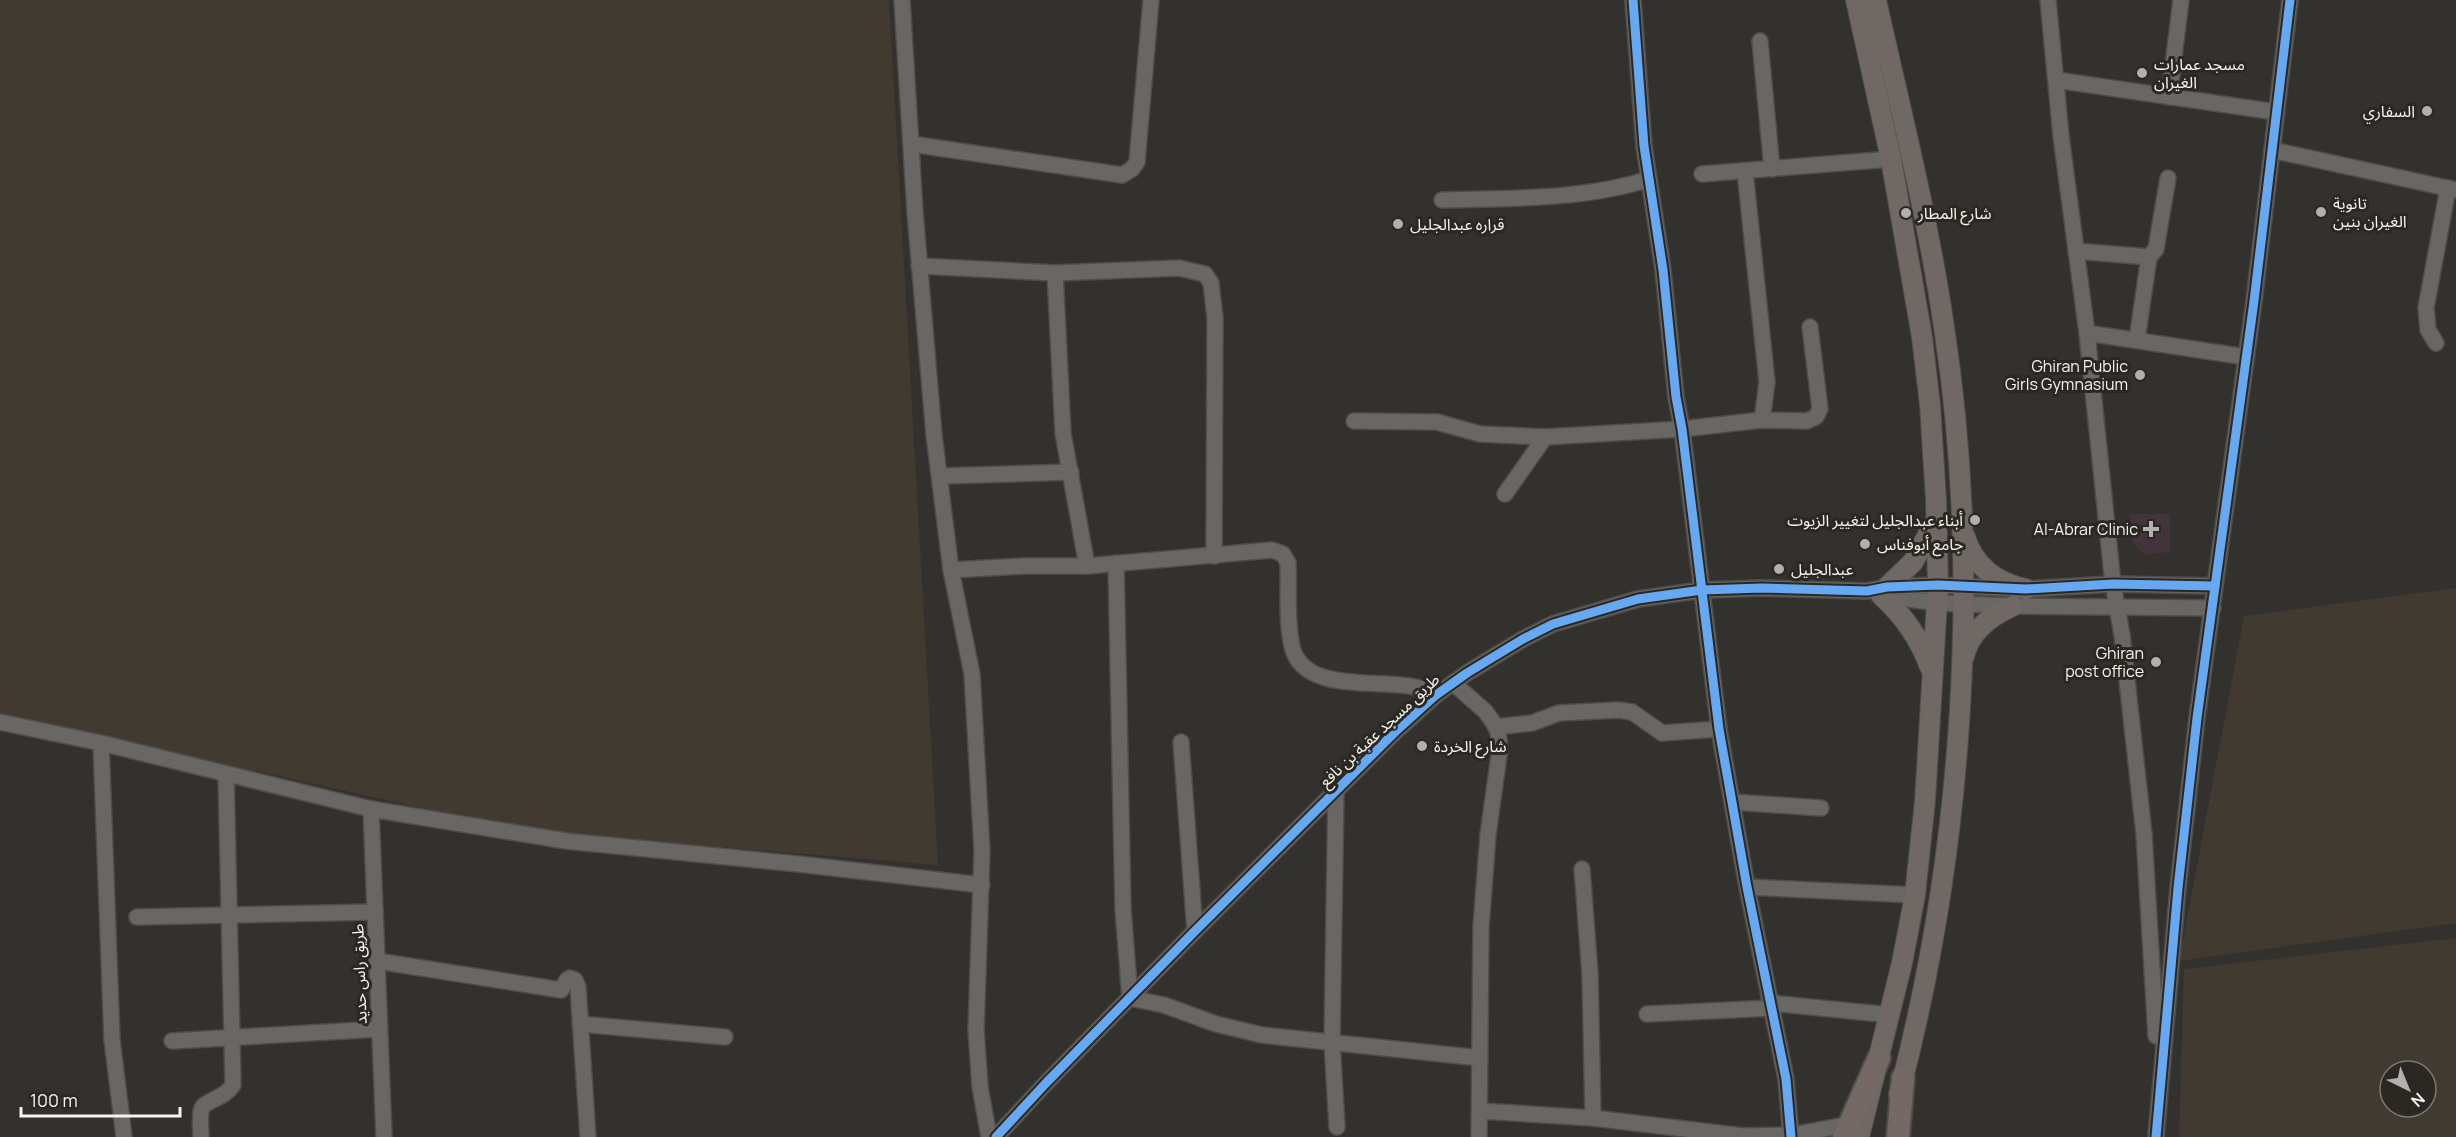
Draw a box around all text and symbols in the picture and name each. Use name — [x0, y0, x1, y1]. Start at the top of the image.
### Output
place label: مسجد عمارات الغيران — [2154, 53, 2245, 93]
marker: مسجد عمارات الغيران — [2135, 66, 2149, 80]
place label: السفاري — [2363, 100, 2415, 124]
marker: السفاري — [2420, 104, 2434, 118]
place label: تانوية الغيران بنين — [2333, 192, 2407, 232]
place label: شارع المطار — [1917, 202, 1992, 226]
marker: تانوية الغيران بنين — [2314, 205, 2328, 219]
marker: شارع المطار — [1899, 206, 1913, 220]
place label: قراره عبدالجليل — [1410, 213, 1504, 235]
marker: قراره عبدالجليل — [1391, 217, 1405, 231]
place label: Ghiran Public Girls Gymnasium — [2005, 355, 2128, 395]
marker: Ghiran Public Girls Gymnasium — [2133, 368, 2147, 382]
place label: أبناء عبدالجليل لتغيير الزيوت — [1787, 509, 1963, 531]
marker: أبناء عبدالجليل لتغيير الزيوت — [1968, 513, 1982, 527]
place label: Al-Abrar Clinic — [2034, 518, 2138, 540]
marker: Al-Abrar Clinic — [2142, 520, 2160, 538]
place label: جامع أبوفناس — [1877, 533, 1963, 557]
marker: جامع أبوفناس — [1858, 537, 1872, 551]
place label: عبدالجليل — [1791, 558, 1854, 580]
marker: عبدالجليل — [1772, 562, 1786, 576]
place label: Ghiran post office — [2065, 642, 2144, 682]
marker: Ghiran post office — [2149, 655, 2163, 669]
street label: طريق مسجد عقبة بن نافع — [1314, 668, 1446, 793]
place label: شارع الخردة — [1434, 735, 1507, 759]
marker: شارع الخردة — [1415, 739, 1429, 753]
street label: طريق راس حديد — [346, 923, 372, 1025]
north arrow — [2378, 1059, 2438, 1119]
scale bar — [21, 1080, 180, 1118]
text: 100 m — [30, 1088, 78, 1112]
text: N — [2407, 1088, 2430, 1112]

